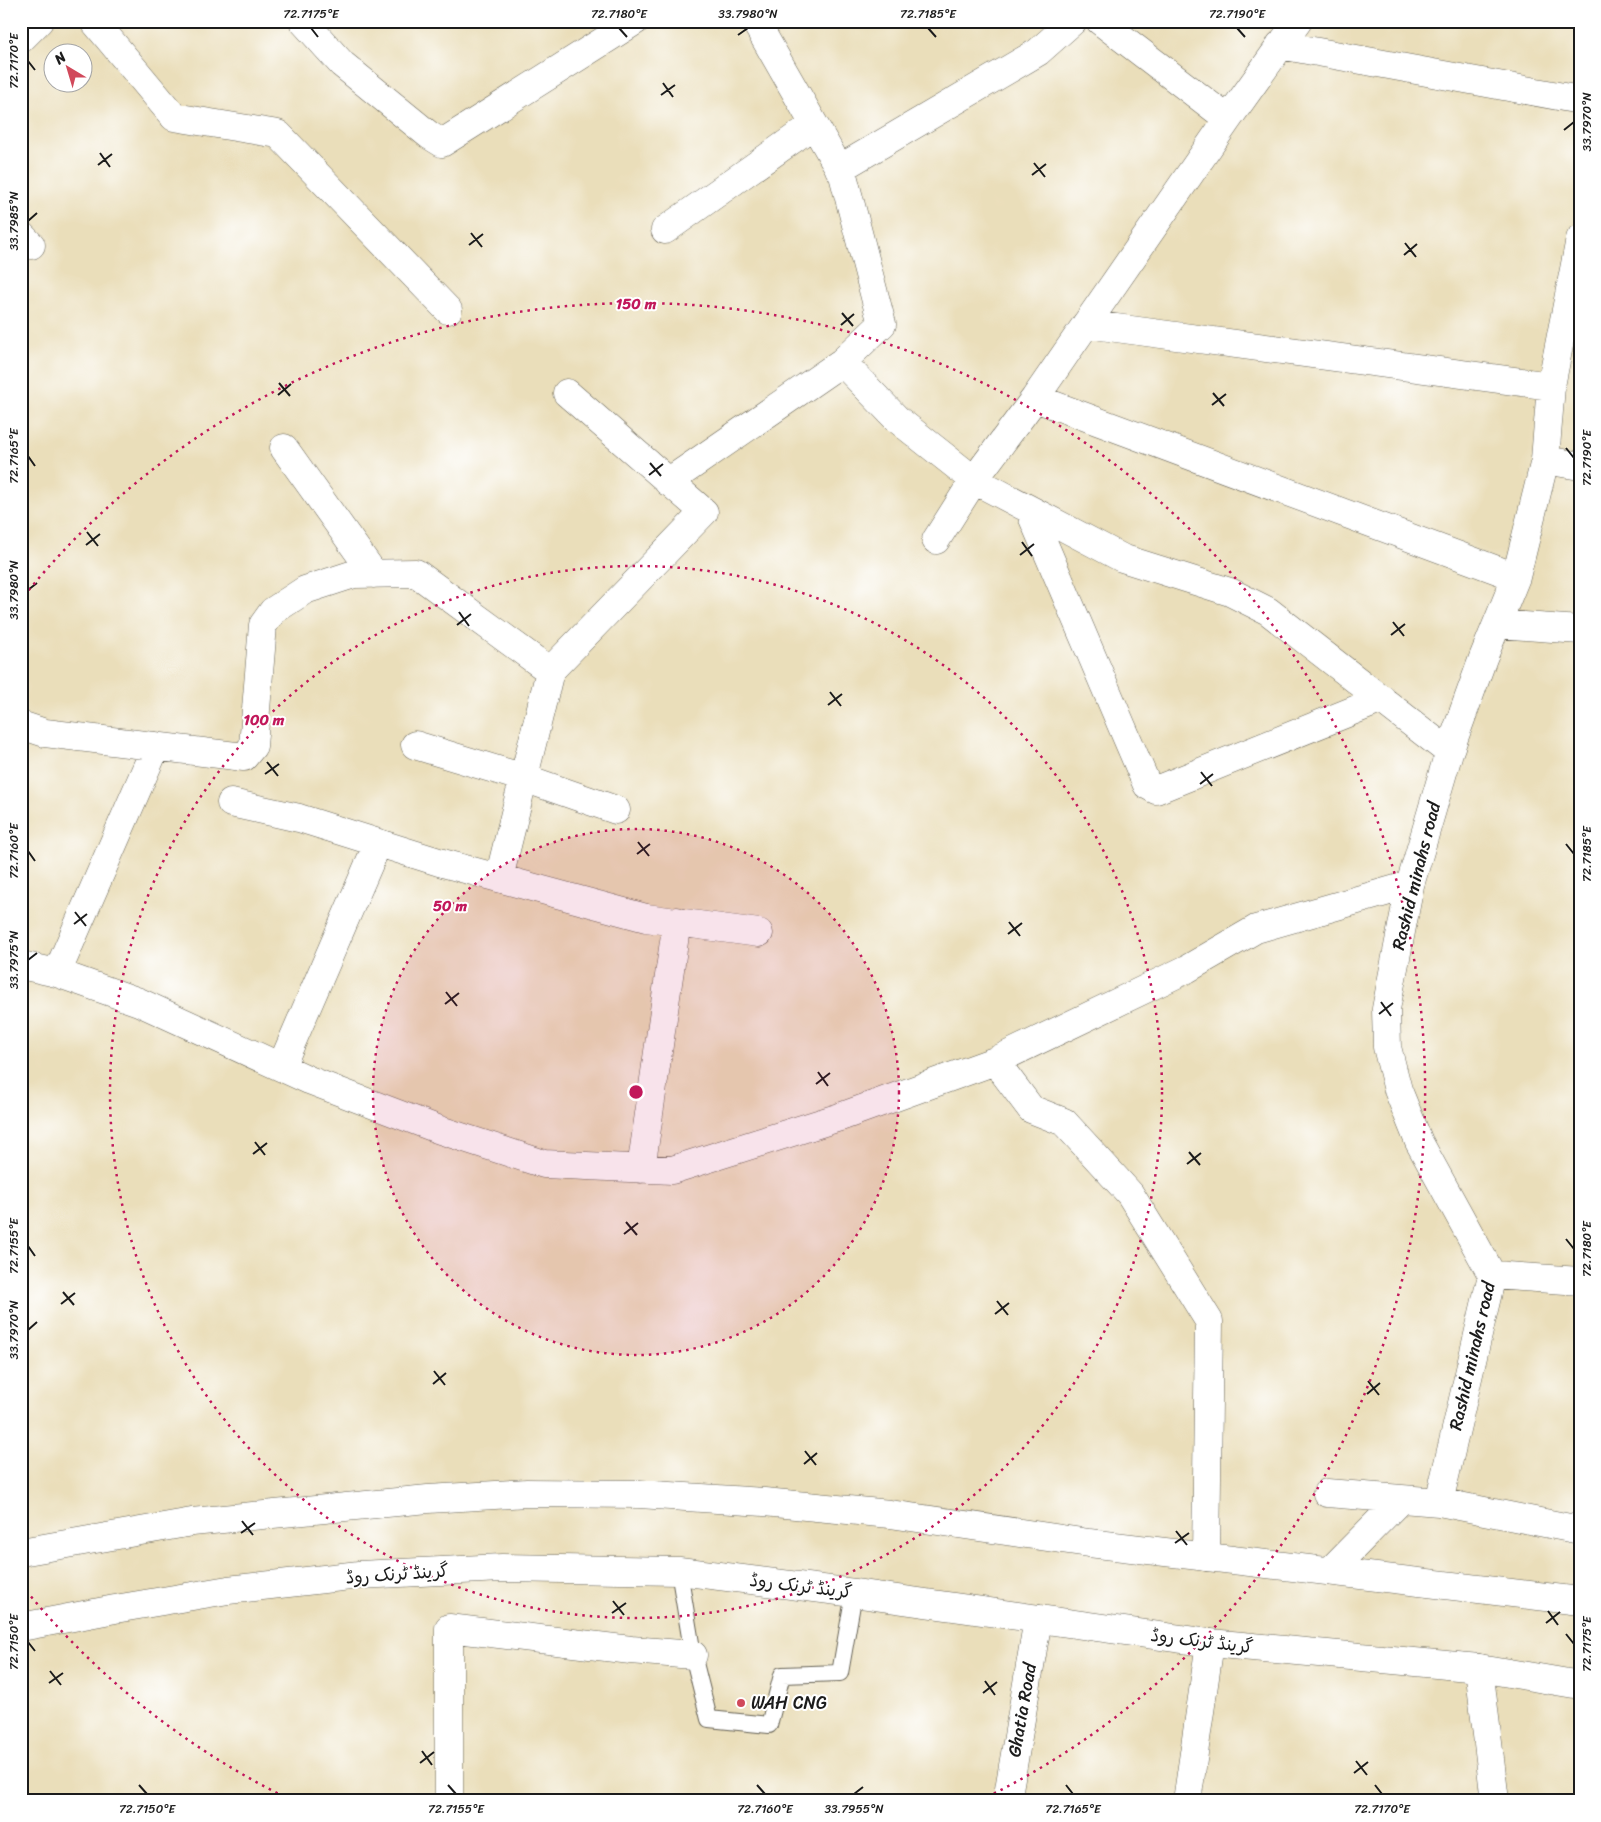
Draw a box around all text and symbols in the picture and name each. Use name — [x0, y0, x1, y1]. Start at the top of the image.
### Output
text: 72.7175°E — [283, 3, 340, 25]
text: 72.7180°E — [591, 3, 648, 25]
text: 33.7980°N — [718, 3, 778, 25]
text: 72.7185°E — [900, 3, 957, 25]
text: 72.7190°E — [1209, 3, 1266, 25]
text: 72.7170°E — [3, 32, 25, 89]
north arrow — [42, 42, 92, 92]
text: N — [48, 45, 72, 72]
text: 33.7970°N — [1576, 92, 1598, 151]
text: 33.7985°N — [3, 191, 25, 251]
text: 150 m — [616, 291, 657, 317]
text: 72.7165°E — [3, 427, 25, 484]
text: 72.7190°E — [1576, 429, 1598, 486]
text: 33.7980°N — [3, 560, 25, 620]
text: 100 m — [244, 707, 285, 733]
street label: Rashid minahs road — [1382, 797, 1450, 954]
text: 72.7160°E — [3, 822, 25, 879]
text: 72.7185°E — [1576, 825, 1598, 882]
text: 50 m — [433, 893, 468, 919]
text: 33.7975°N — [3, 930, 25, 989]
centre of rings — [627, 1083, 645, 1101]
text: 72.7155°E — [3, 1217, 25, 1274]
text: 72.7180°E — [1576, 1220, 1598, 1277]
street label: Rashid minahs road — [1439, 1277, 1505, 1434]
text: 33.7970°N — [3, 1300, 25, 1359]
street label: گرینڈ ٹرنک روڈ — [344, 1554, 450, 1594]
street label: گرینڈ ٹرنک روڈ — [748, 1564, 854, 1608]
text: 72.7150°E — [3, 1613, 25, 1670]
text: 72.7175°E — [1576, 1615, 1598, 1672]
street label: گرینڈ ٹرنک روڈ — [1149, 1619, 1255, 1663]
street label: Ghatia Road — [998, 1659, 1046, 1759]
place label: WAH CNG — [751, 1687, 827, 1719]
marker: WAH CNG — [735, 1697, 747, 1709]
text: 72.7150°E — [119, 1798, 176, 1820]
text: 72.7155°E — [428, 1798, 485, 1820]
text: 72.7160°E — [737, 1798, 794, 1820]
text: 33.7955°N — [824, 1798, 884, 1820]
text: 72.7165°E — [1045, 1798, 1102, 1820]
text: 72.7170°E — [1354, 1798, 1411, 1820]

